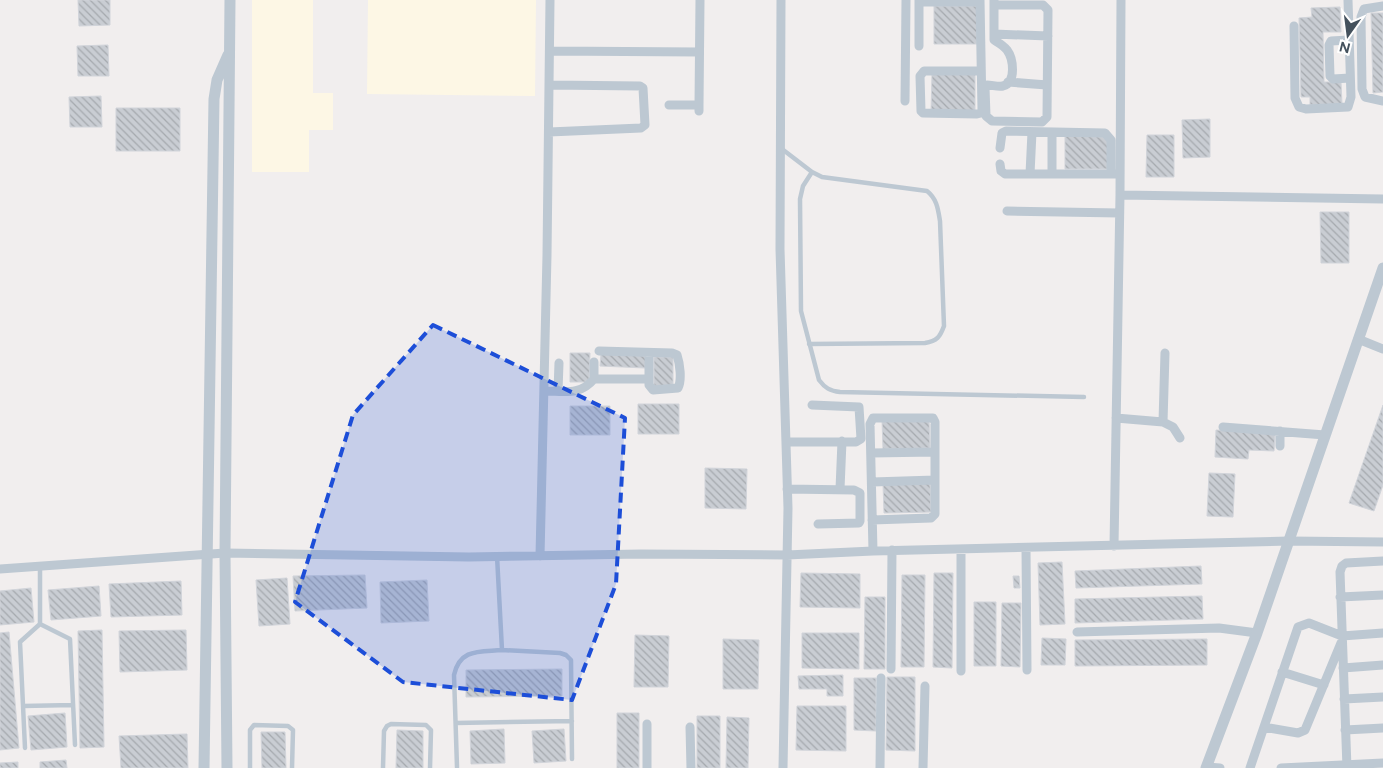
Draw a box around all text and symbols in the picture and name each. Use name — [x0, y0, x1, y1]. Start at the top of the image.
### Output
north arrow — [1323, 10, 1373, 60]
text: N — [1338, 38, 1352, 57]

